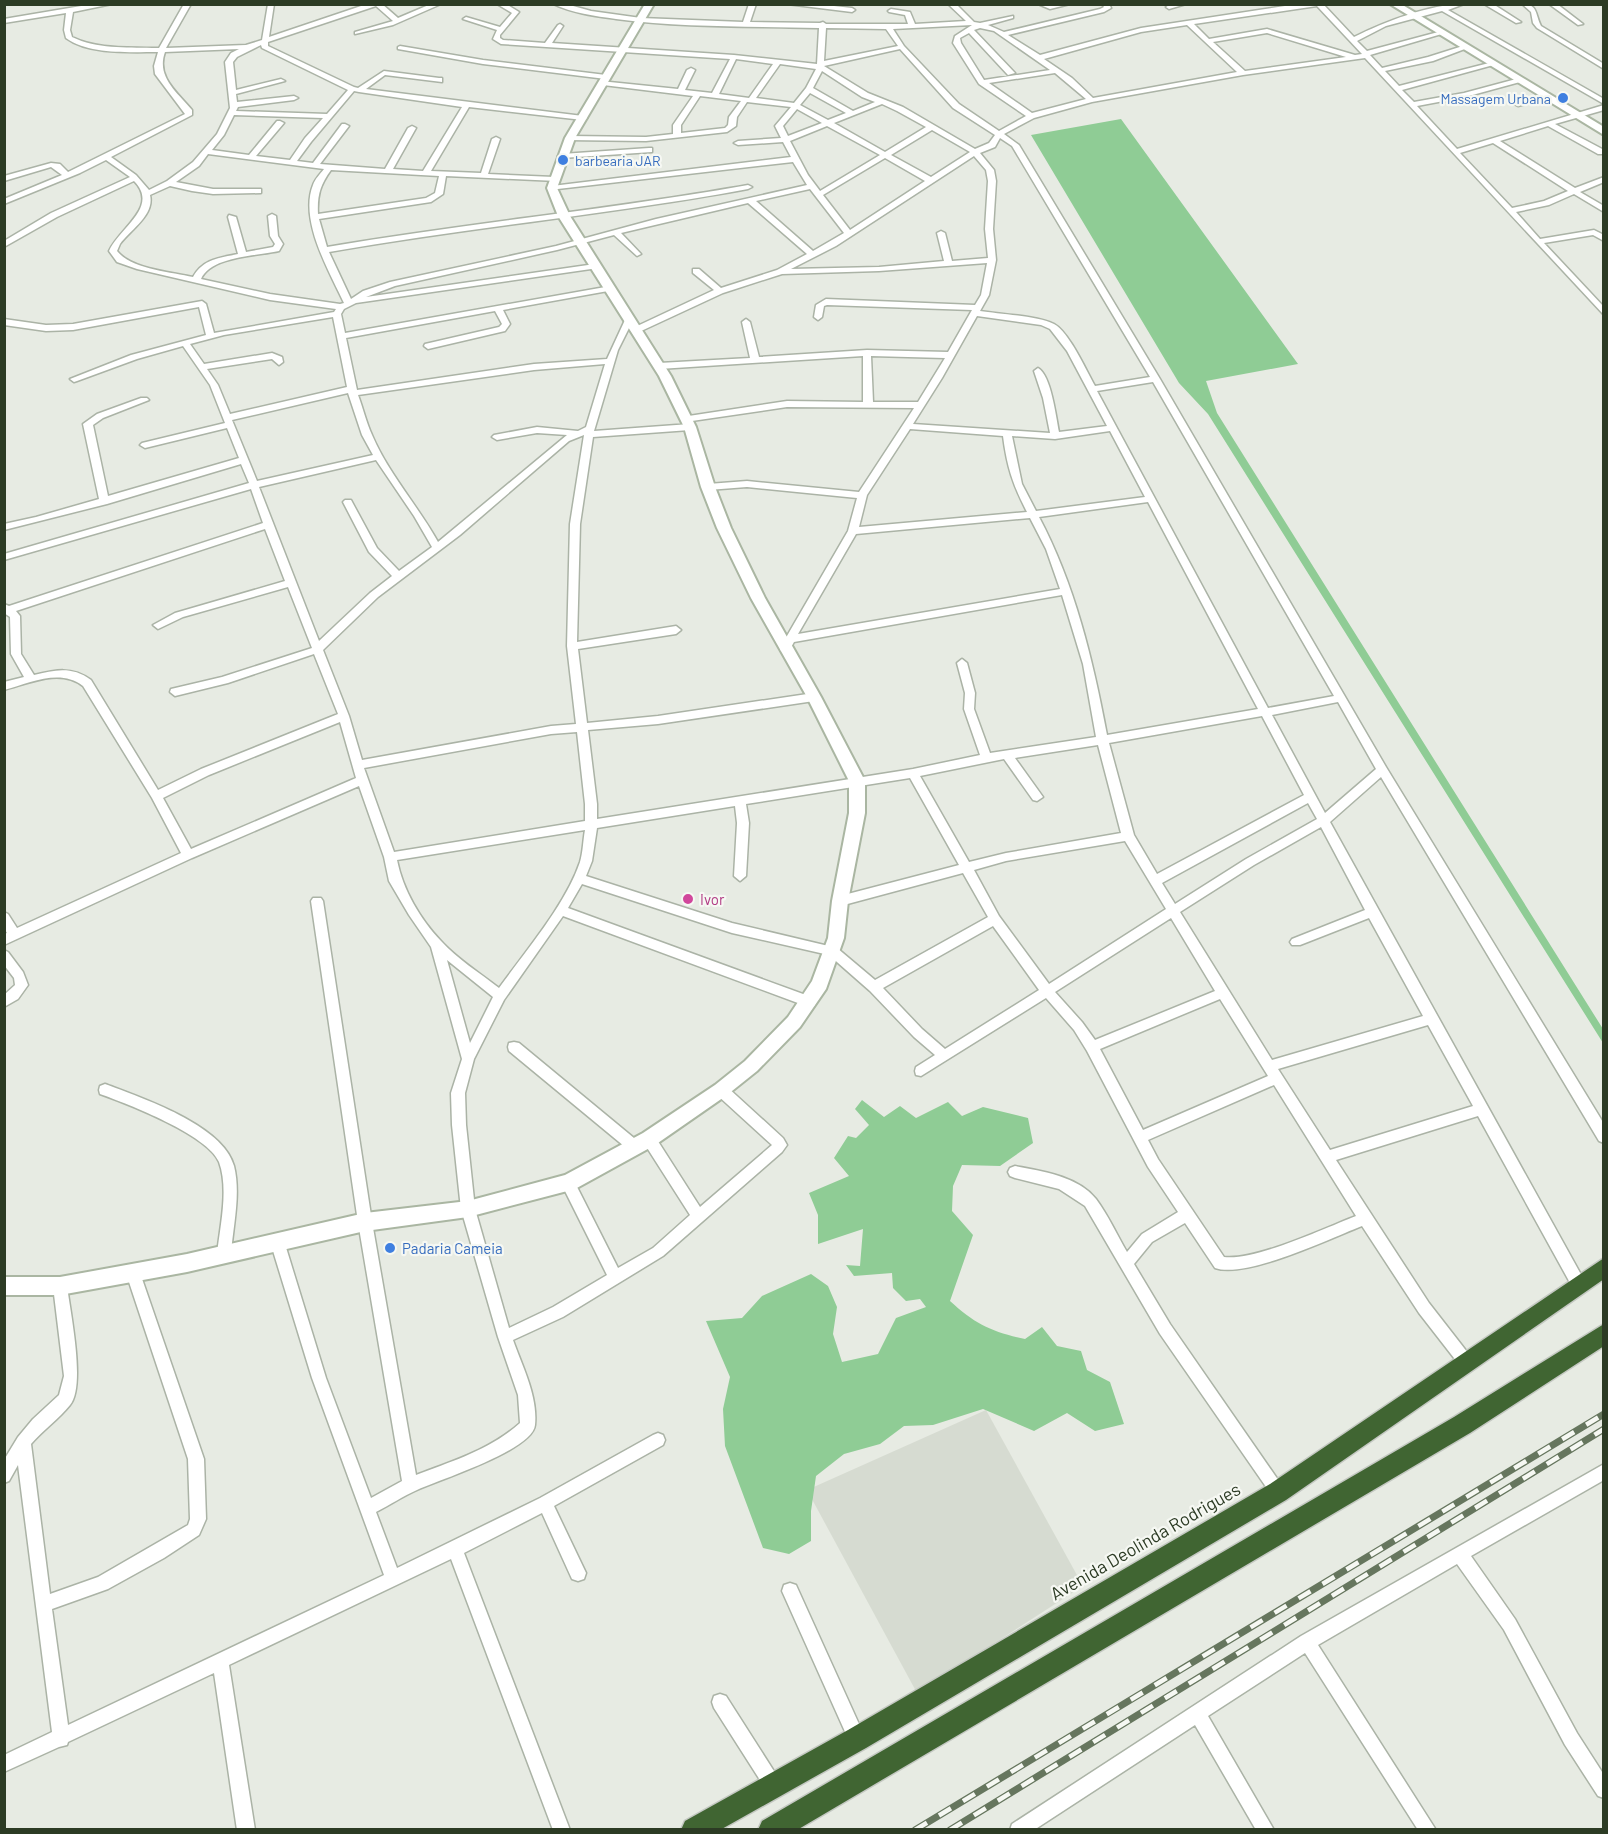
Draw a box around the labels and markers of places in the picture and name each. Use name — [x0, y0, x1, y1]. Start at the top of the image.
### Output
place label: Massagem Urbana — [1440, 90, 1551, 107]
marker: Massagem Urbana — [1556, 91, 1570, 105]
place label: barbearia JAR — [575, 152, 661, 169]
marker: barbearia JAR — [556, 153, 570, 167]
place label: Ivor — [700, 890, 725, 908]
marker: Ivor — [681, 892, 695, 906]
place label: Padaria Cameia — [402, 1239, 503, 1257]
marker: Padaria Cameia — [383, 1241, 397, 1255]

